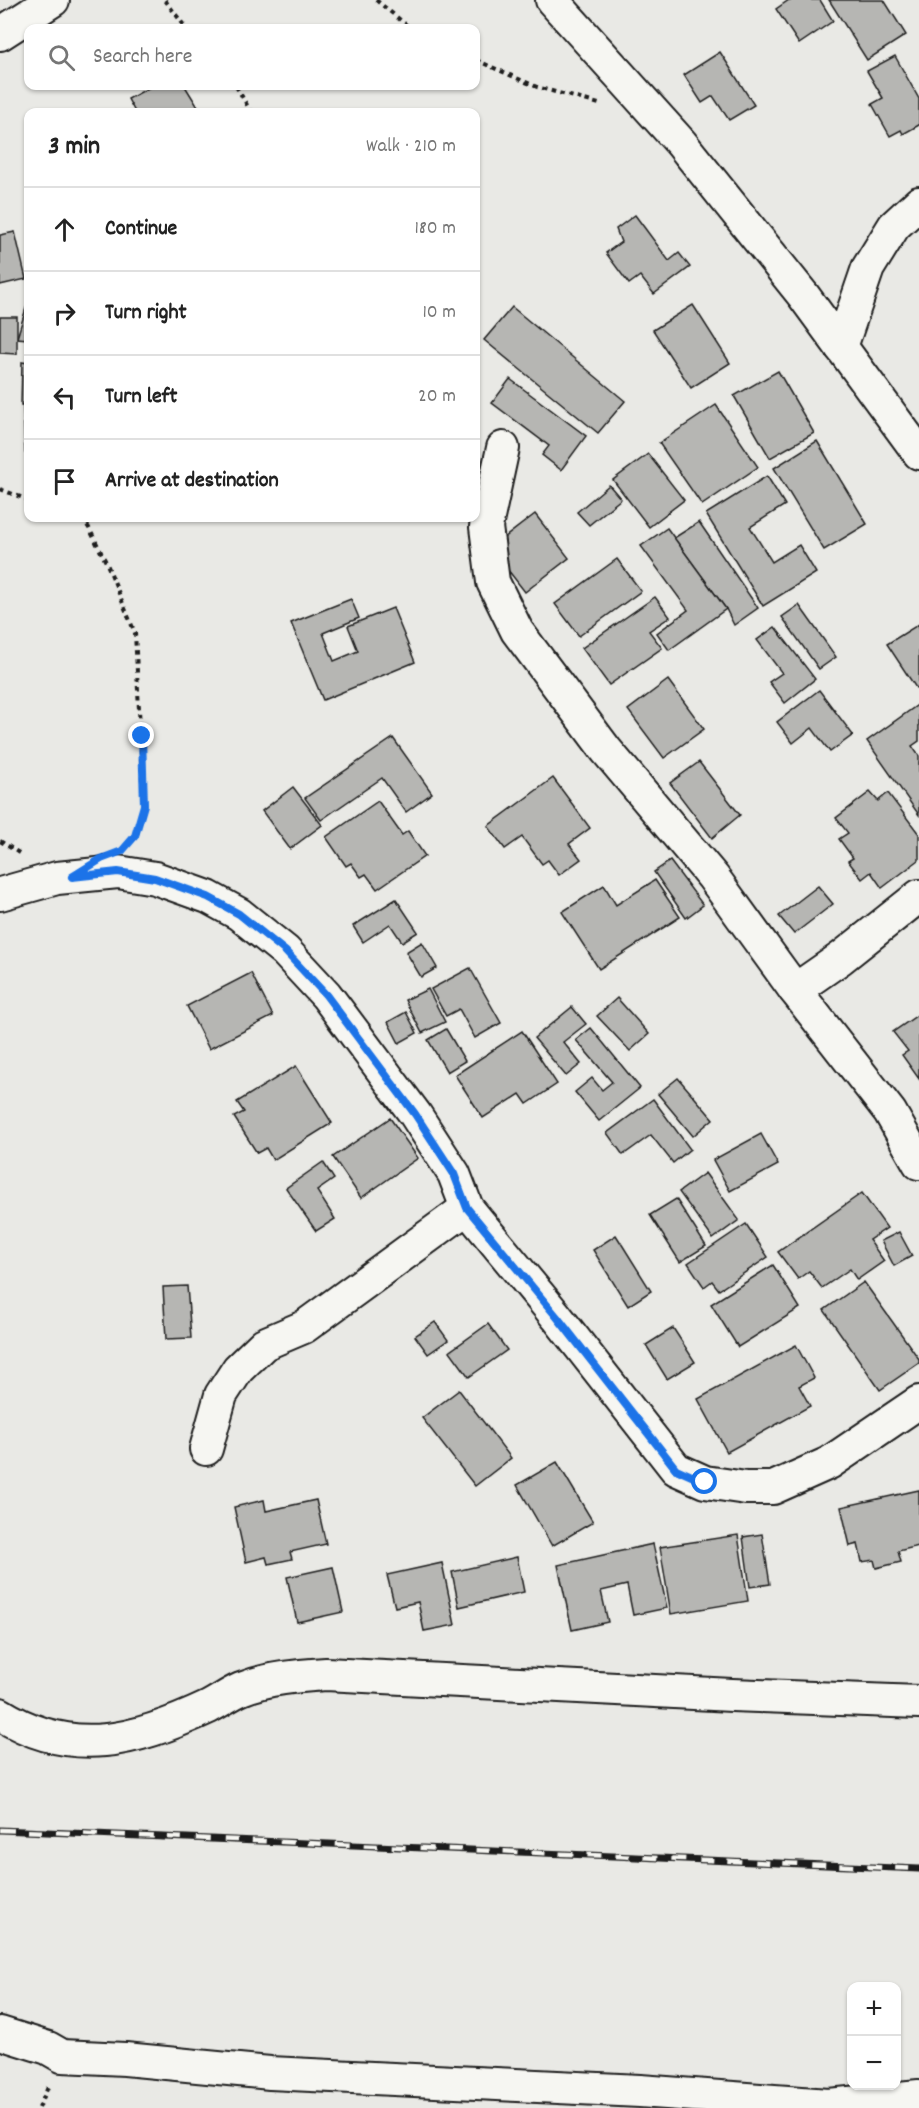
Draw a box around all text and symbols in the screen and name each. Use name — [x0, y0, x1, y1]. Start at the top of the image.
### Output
search box — [24, 24, 480, 90]
icon: search — [45, 41, 78, 74]
text: Search here — [93, 42, 192, 73]
text: 3 min — [48, 129, 100, 166]
text: Walk · 210 m — [366, 133, 456, 161]
icon: ahead — [48, 213, 81, 246]
text: Continue — [105, 214, 177, 245]
text: 180 m — [414, 215, 456, 243]
icon: right — [48, 297, 81, 330]
text: Turn right — [105, 298, 187, 329]
text: 10 m — [422, 299, 456, 327]
icon: left — [48, 381, 81, 414]
text: Turn left — [105, 382, 177, 413]
text: 20 m — [418, 383, 456, 411]
icon: arrive — [48, 465, 81, 498]
text: Arrive at destination — [105, 466, 279, 497]
route end — [128, 722, 154, 748]
route start — [691, 1468, 717, 1494]
map controls — [847, 1982, 901, 2090]
button: + — [847, 1982, 901, 2036]
button: − — [847, 2036, 901, 2090]

